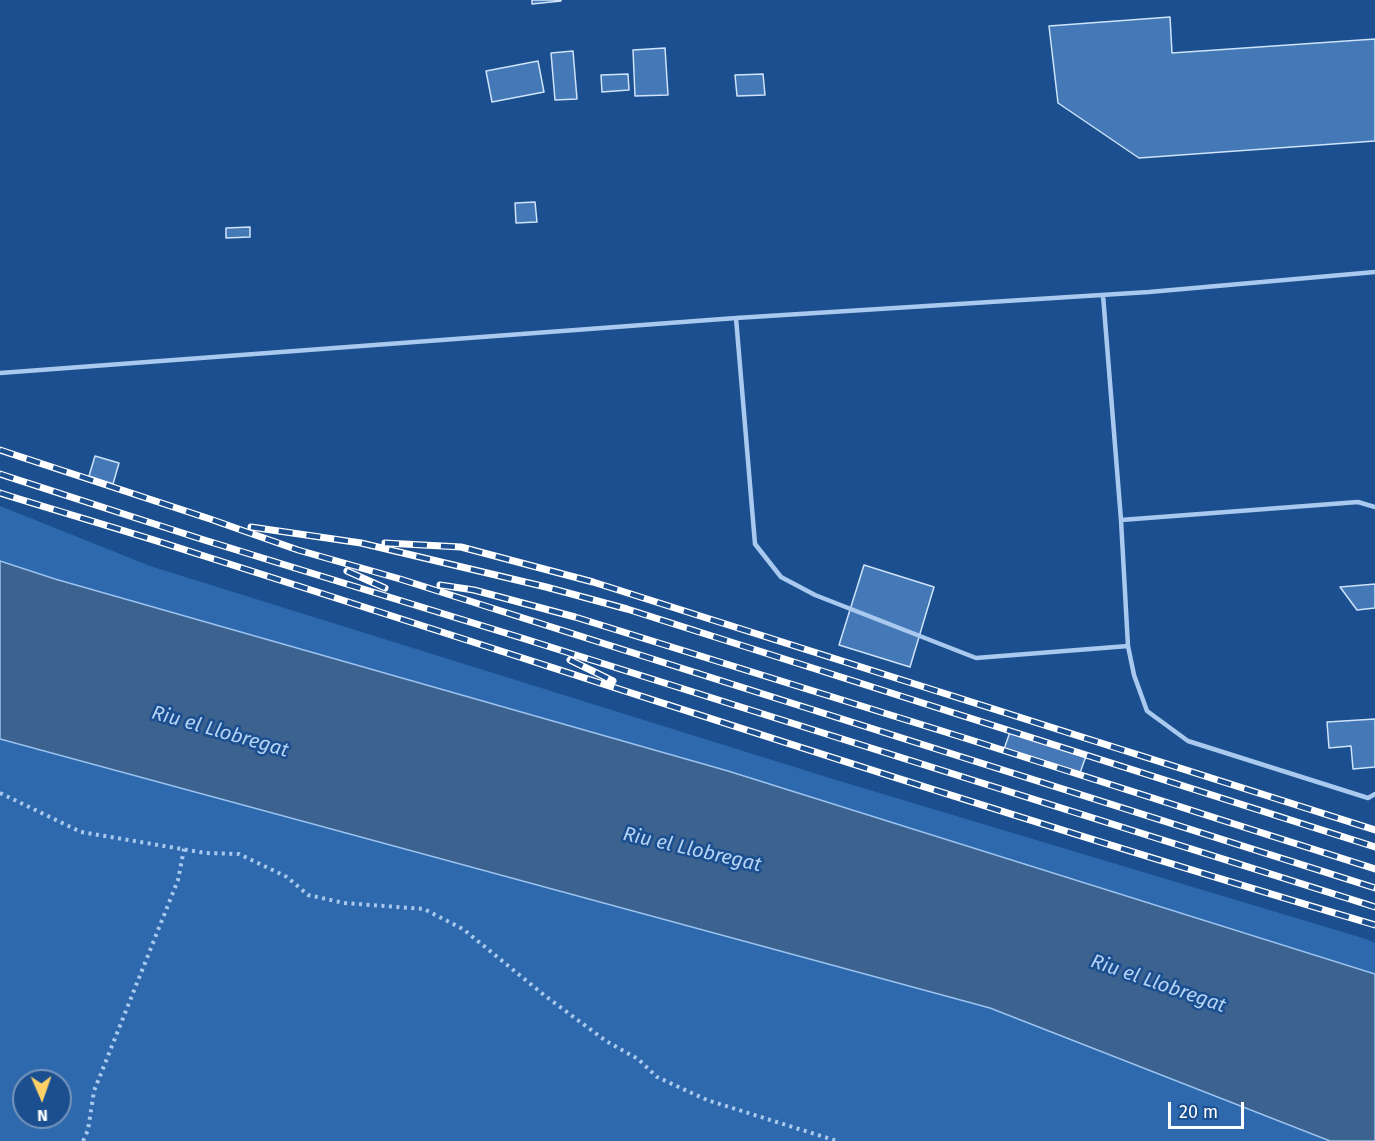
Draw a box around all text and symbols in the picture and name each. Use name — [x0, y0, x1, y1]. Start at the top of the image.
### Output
water label: Riu el Llobregat — [149, 701, 291, 763]
water label: Riu el Llobregat — [620, 822, 764, 878]
water label: Riu el Llobregat — [1087, 950, 1229, 1018]
north arrow — [12, 1069, 72, 1129]
scale bar — [1171, 1090, 1248, 1128]
text: 20 m — [1179, 1101, 1218, 1123]
text: N — [37, 1106, 48, 1125]

